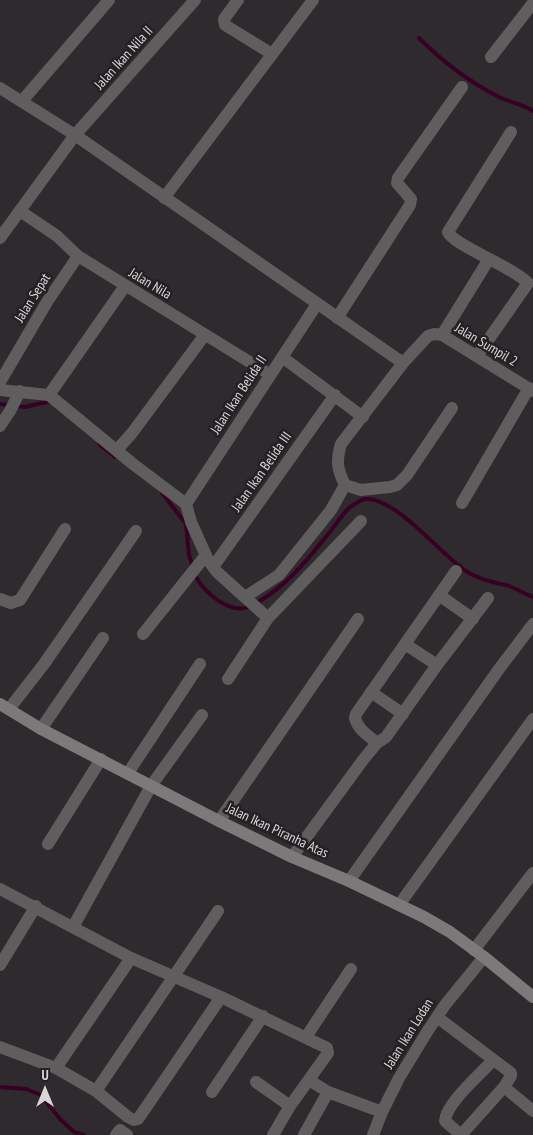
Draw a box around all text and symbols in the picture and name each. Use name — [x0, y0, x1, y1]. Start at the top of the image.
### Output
street label: Jalan Ikan Nila II — [91, 23, 157, 93]
street label: Jalan Nila — [126, 265, 174, 303]
street label: Jalan Sepat — [11, 271, 55, 325]
street label: Jalan Sumpil 2 — [452, 320, 520, 370]
street label: Jalan Ikan Belida II — [207, 353, 271, 437]
street label: Jalan Ikan Belida III — [228, 429, 296, 515]
street label: Jalan Ikan Piranha Atas — [223, 800, 331, 862]
street label: Jalan Ikan Lodan — [381, 996, 437, 1072]
north arrow — [20, 1065, 70, 1115]
text: U — [41, 1066, 49, 1084]

